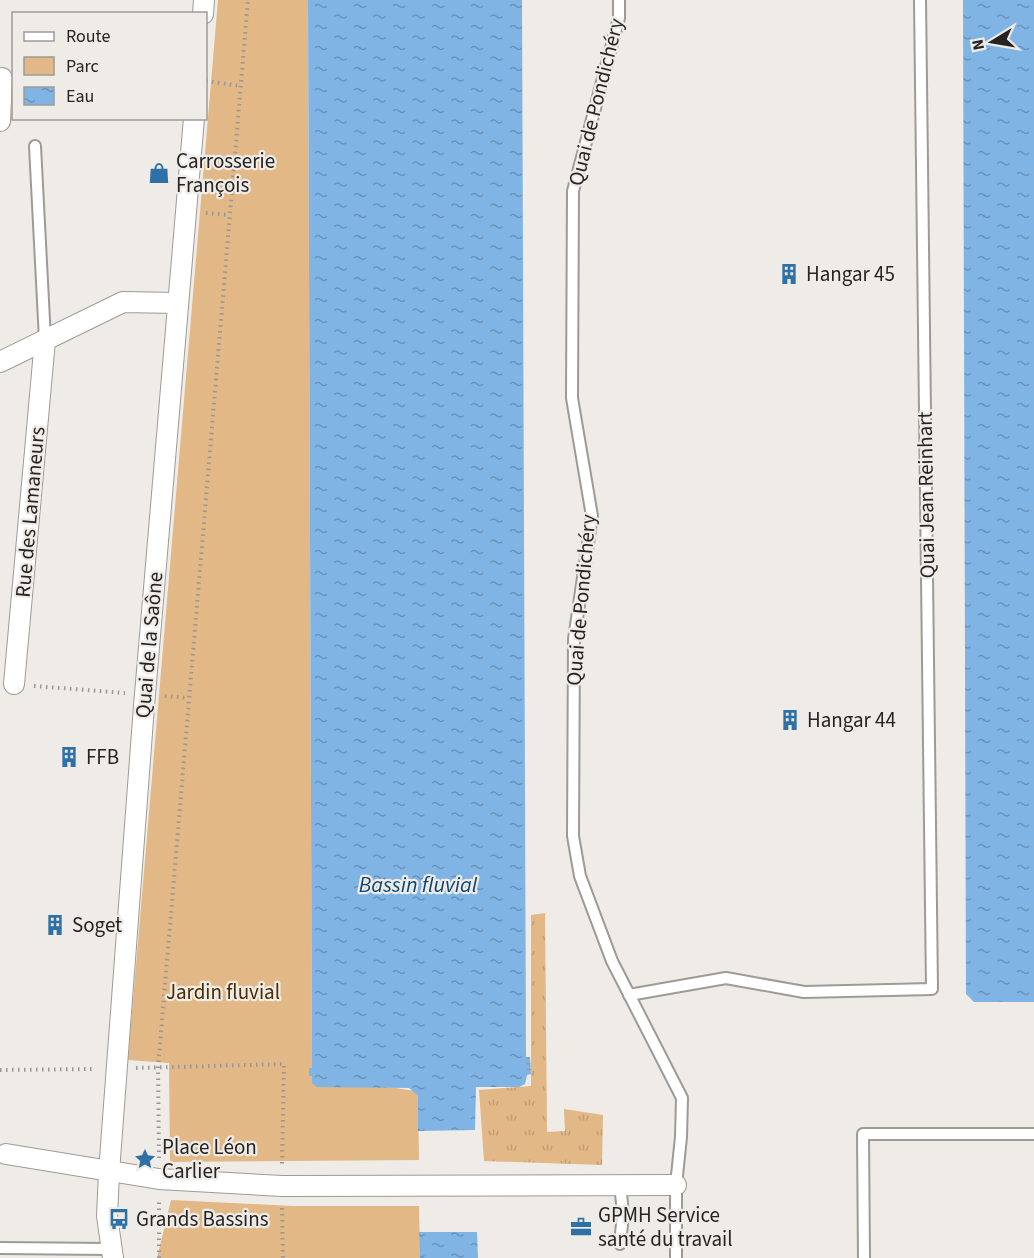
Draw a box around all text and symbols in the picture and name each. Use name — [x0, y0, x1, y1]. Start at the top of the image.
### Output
legend — [12, 12, 207, 120]
north arrow — [962, 12, 1022, 72]
street label: Quai de Pondichéry — [561, 15, 631, 189]
text: Route — [66, 24, 110, 49]
text: N — [966, 37, 990, 52]
text: Parc — [66, 54, 99, 79]
text: Eau — [66, 84, 94, 109]
place label: Carrosserie François — [176, 146, 275, 200]
shop icon: Carrosserie François — [147, 161, 171, 185]
place label: Hangar 45 — [806, 259, 895, 289]
building icon: Hangar 45 — [777, 262, 801, 286]
street label: Quai Jean Reinhart — [910, 411, 942, 579]
street label: Rue des Lamaneurs — [8, 425, 52, 599]
street label: Quai de Pondichéry — [559, 513, 603, 687]
street label: Quai de la Saône — [128, 571, 170, 719]
place label: Hangar 44 — [807, 705, 896, 735]
building icon: Hangar 44 — [778, 708, 802, 732]
place label: FFB — [86, 742, 119, 772]
building icon: FFB — [57, 745, 81, 769]
water label: Bassin fluvial — [359, 869, 478, 901]
place label: Soget — [72, 910, 122, 940]
building icon: Soget — [43, 913, 67, 937]
park label: Jardin fluvial — [166, 977, 280, 1007]
place label: Place Léon Carlier — [162, 1132, 257, 1186]
place icon: Place Léon Carlier — [133, 1147, 157, 1171]
place label: GPMH Service santé du travail — [598, 1200, 733, 1254]
place label: Grands Bassins — [136, 1204, 269, 1234]
bus stop icon: Grands Bassins — [107, 1207, 131, 1231]
office icon: GPMH Service santé du travail — [569, 1215, 593, 1239]

